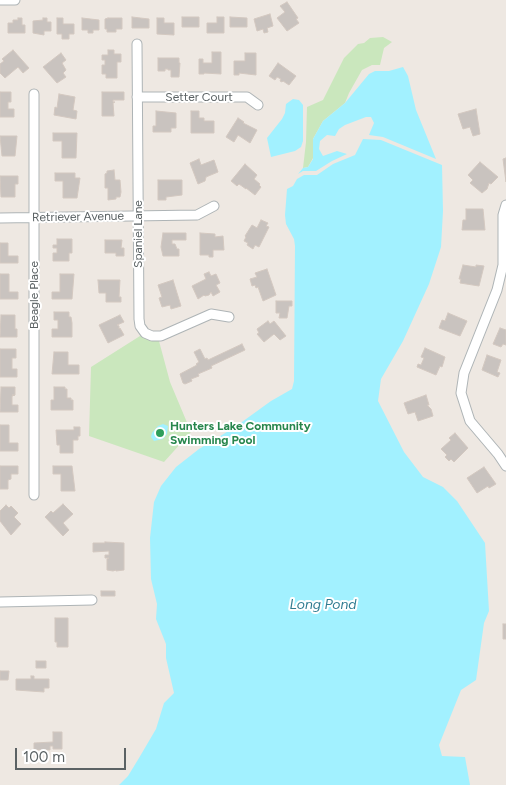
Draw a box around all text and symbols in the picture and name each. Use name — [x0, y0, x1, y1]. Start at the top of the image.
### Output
street label: Setter Court — [165, 90, 233, 104]
street label: Spaniel Lane — [131, 200, 145, 268]
street label: Retriever Avenue — [32, 209, 124, 225]
street label: Beagle Place — [27, 261, 41, 329]
place label: Hunters Lake Community Swimming Pool — [170, 419, 311, 447]
marker: Hunters Lake Community Swimming Pool — [154, 427, 166, 439]
water label: Long Pond — [289, 597, 357, 613]
scale bar — [18, 738, 129, 770]
text: 100 m — [23, 748, 65, 766]

